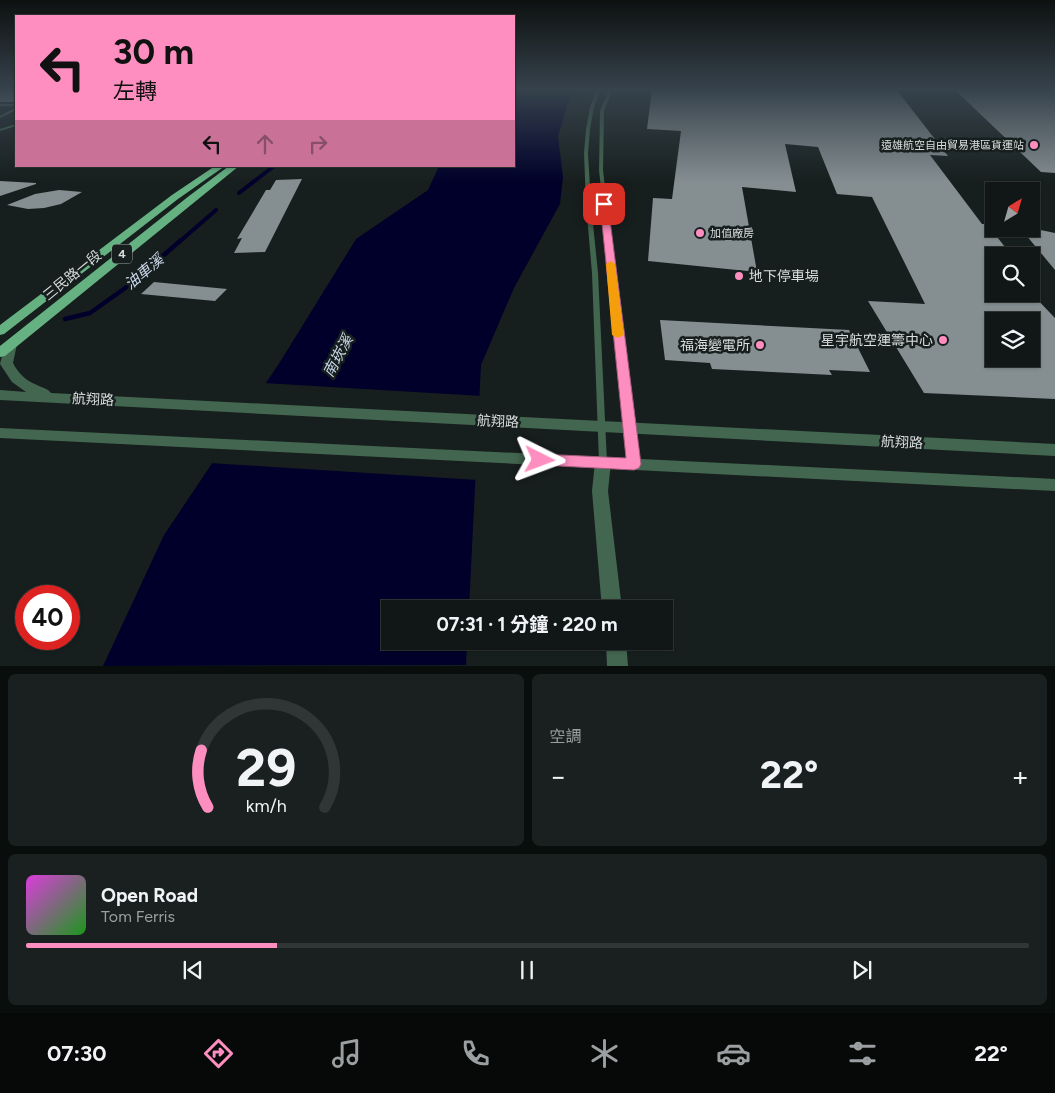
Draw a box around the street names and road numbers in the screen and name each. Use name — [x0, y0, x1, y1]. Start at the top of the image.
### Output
road number: 4 — [112, 244, 132, 264]
street label: 三民路一段 — [40, 247, 105, 304]
street label: 航翔路 — [72, 390, 114, 409]
street label: 航翔路 — [477, 412, 519, 431]
street label: 航翔路 — [881, 433, 923, 452]

